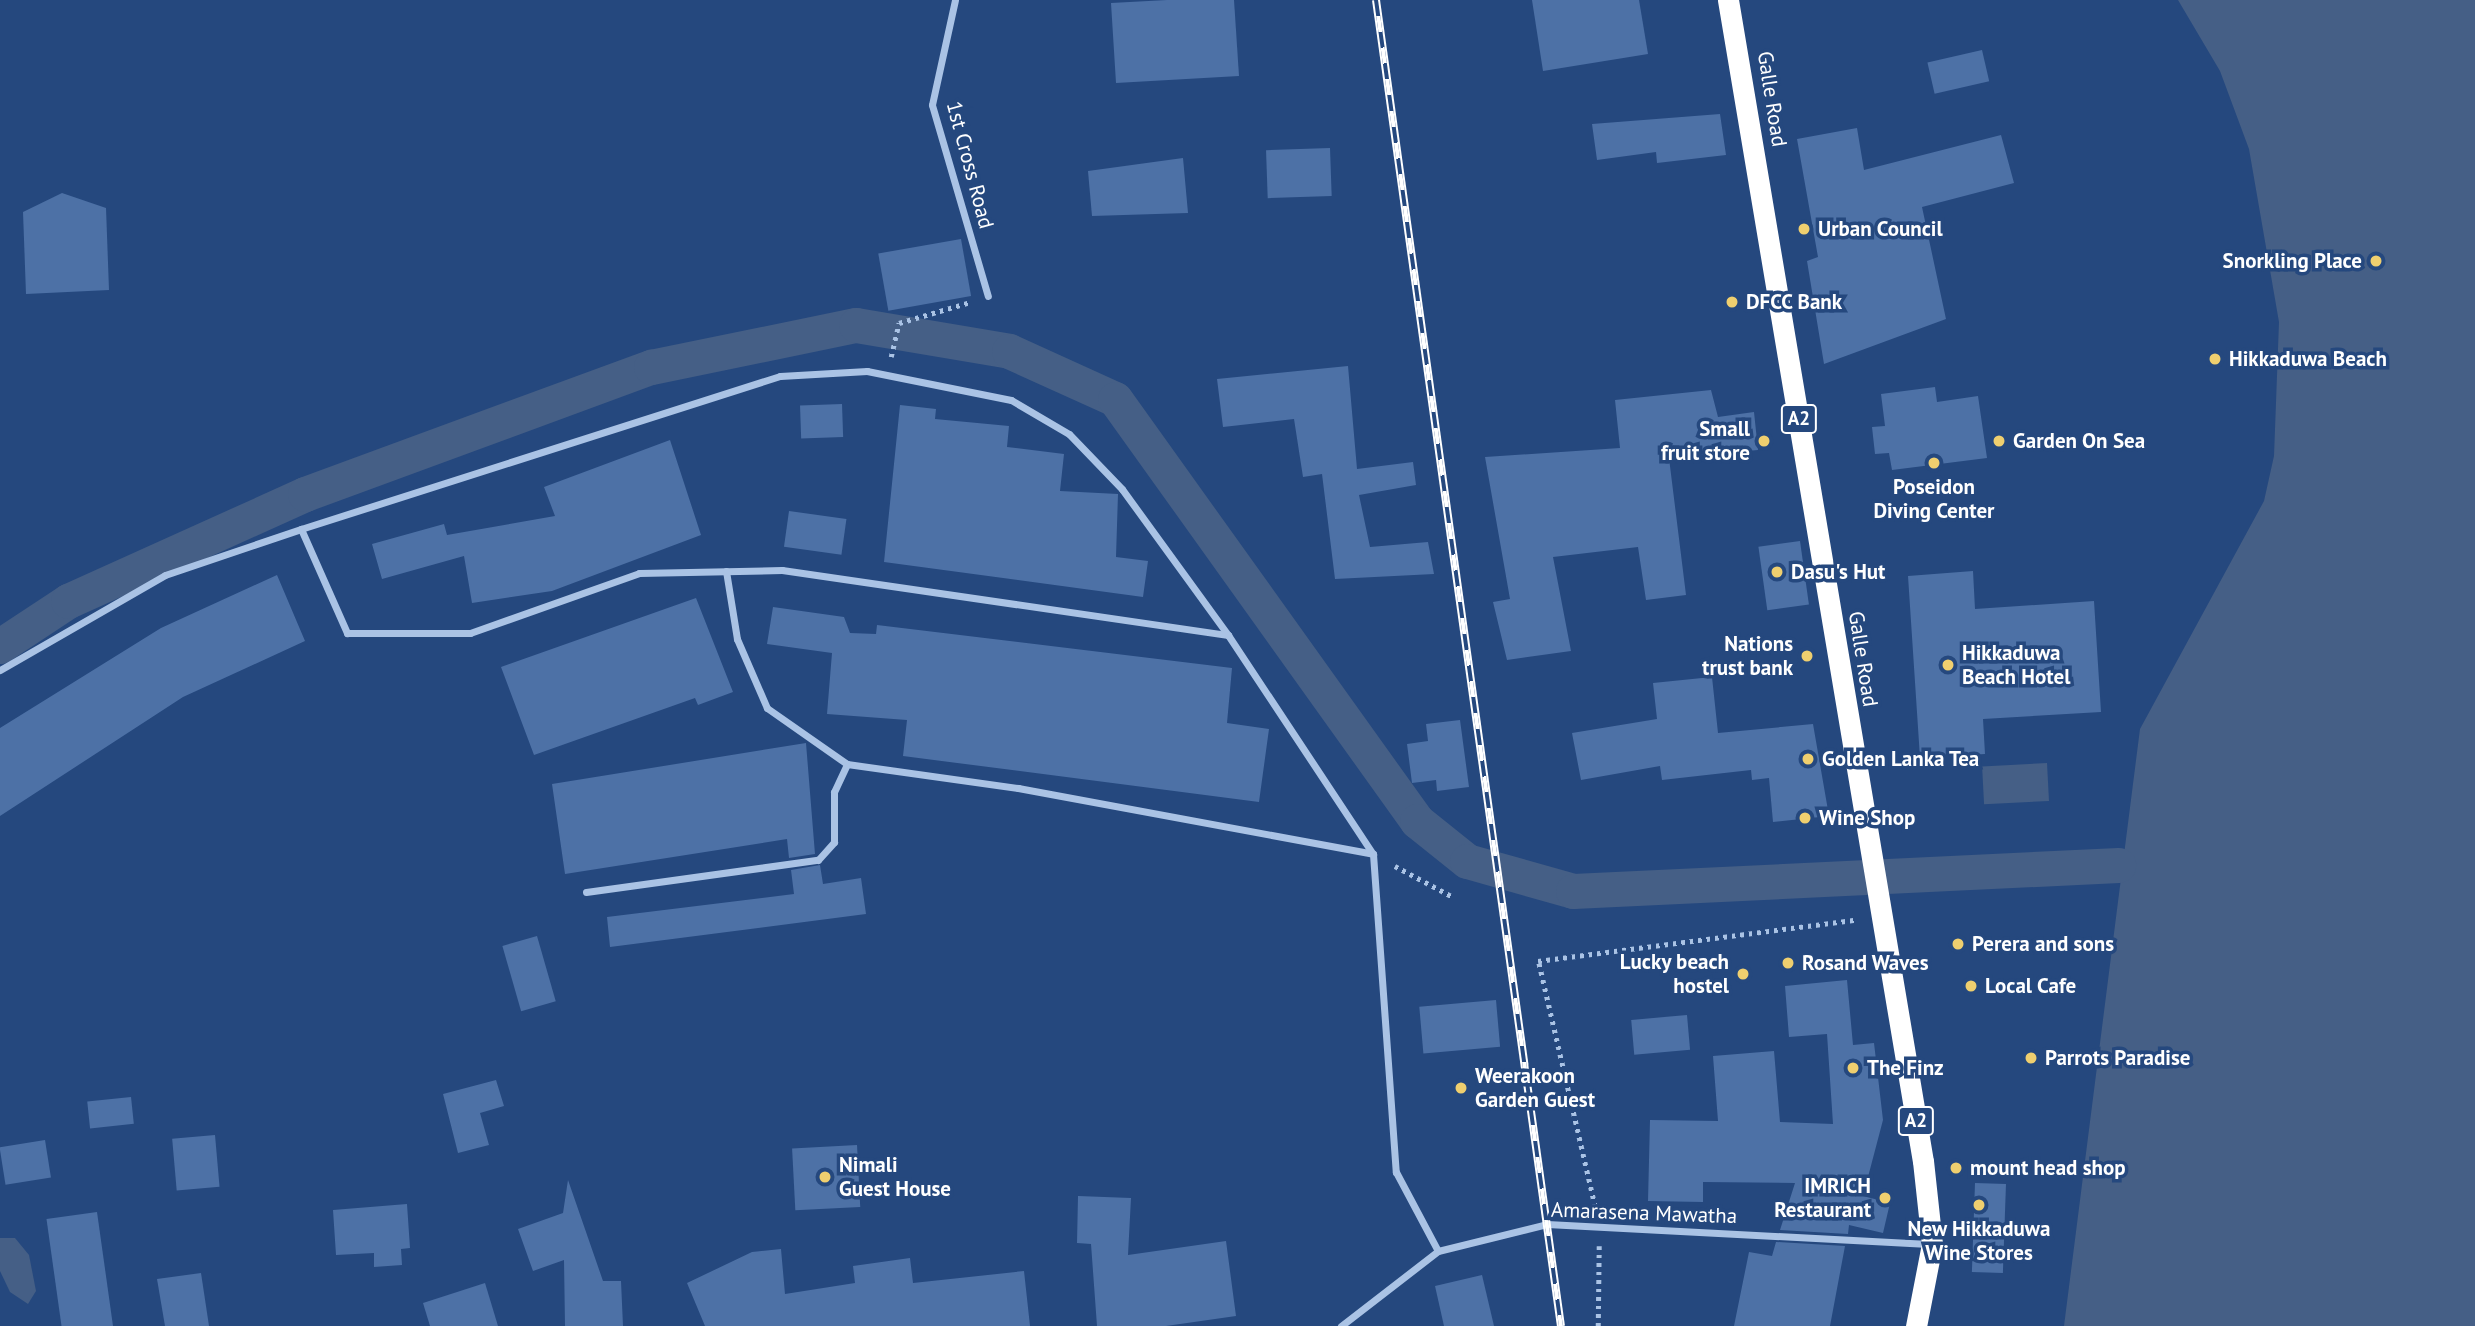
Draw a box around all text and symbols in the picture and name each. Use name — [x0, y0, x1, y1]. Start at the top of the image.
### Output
street label: Galle Road — [1752, 49, 1792, 149]
street label: 1st Cross Road — [941, 99, 999, 231]
place label: Urban Council — [1818, 216, 1943, 242]
marker: Urban Council — [1796, 221, 1812, 237]
place label: Snorkling Place — [2223, 248, 2362, 274]
marker: Snorkling Place — [2368, 253, 2384, 269]
place label: DFCC Bank — [1746, 289, 1843, 315]
marker: DFCC Bank — [1724, 294, 1740, 310]
place label: Hikkaduwa Beach — [2229, 346, 2387, 372]
marker: Hikkaduwa Beach — [2207, 351, 2223, 367]
road number: A2 — [1780, 404, 1818, 434]
place label: Small fruit store — [1661, 416, 1750, 466]
place label: Garden On Sea — [2013, 428, 2145, 454]
marker: Small fruit store — [1756, 433, 1772, 449]
marker: Garden On Sea — [1991, 433, 2007, 449]
marker: Poseidon Diving Center — [1926, 455, 1942, 471]
place label: Poseidon Diving Center — [1873, 474, 1995, 524]
place label: Dasu's Hut — [1791, 559, 1885, 585]
marker: Dasu's Hut — [1769, 564, 1785, 580]
street label: Galle Road — [1843, 609, 1883, 709]
place label: Nations trust bank — [1702, 631, 1793, 681]
place label: Hikkaduwa Beach Hotel — [1962, 640, 2070, 690]
marker: Nations trust bank — [1799, 648, 1815, 664]
marker: Hikkaduwa Beach Hotel — [1940, 657, 1956, 673]
place label: Golden Lanka Tea — [1822, 746, 1980, 772]
marker: Golden Lanka Tea — [1800, 751, 1816, 767]
place label: Wine Shop — [1819, 805, 1915, 831]
marker: Wine Shop — [1797, 810, 1813, 826]
place label: Perera and sons — [1972, 931, 2114, 957]
marker: Perera and sons — [1950, 936, 1966, 952]
place label: Lucky beach hostel — [1619, 949, 1729, 999]
place label: Rosand Waves — [1802, 950, 1929, 976]
marker: Rosand Waves — [1780, 955, 1796, 971]
marker: Lucky beach hostel — [1735, 966, 1751, 982]
place label: Local Cafe — [1985, 973, 2077, 999]
marker: Local Cafe — [1963, 978, 1979, 994]
place label: Parrots Paradise — [2045, 1045, 2190, 1071]
marker: Parrots Paradise — [2023, 1050, 2039, 1066]
place label: The Finz — [1867, 1055, 1944, 1081]
marker: The Finz — [1845, 1060, 1861, 1076]
place label: Weerakoon Garden Guest — [1475, 1063, 1595, 1113]
marker: Weerakoon Garden Guest — [1453, 1080, 1469, 1096]
road number: A2 — [1897, 1106, 1935, 1136]
place label: Nimali Guest House — [839, 1152, 951, 1202]
place label: mount head shop — [1970, 1155, 2126, 1181]
marker: mount head shop — [1948, 1160, 1964, 1176]
marker: Nimali Guest House — [817, 1169, 833, 1185]
place label: IMRICH Restaurant — [1774, 1173, 1871, 1223]
marker: IMRICH Restaurant — [1877, 1190, 1893, 1206]
street label: Amarasena Mawatha — [1551, 1197, 1737, 1229]
marker: New Hikkaduwa Wine Stores — [1971, 1197, 1987, 1213]
place label: New Hikkaduwa Wine Stores — [1907, 1216, 2051, 1266]

